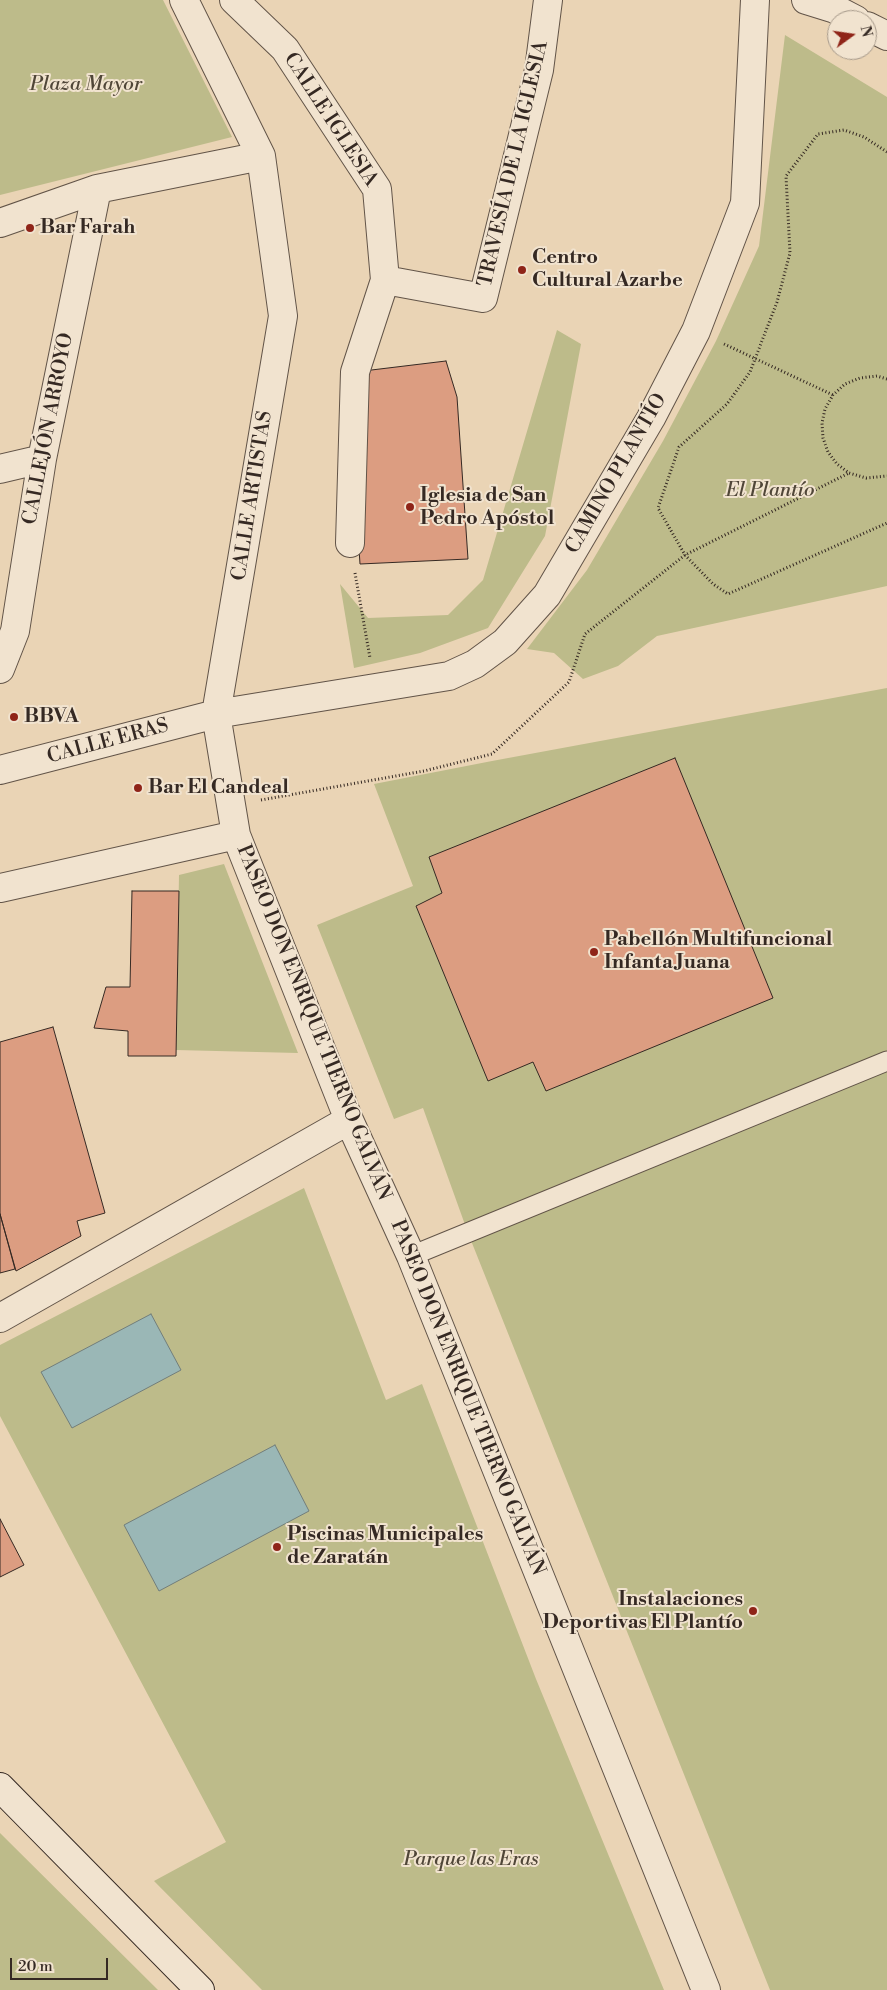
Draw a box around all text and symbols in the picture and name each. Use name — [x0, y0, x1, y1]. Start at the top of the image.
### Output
north arrow — [827, 10, 877, 60]
text: N — [856, 24, 876, 39]
street label: TRAVESÍA DE LA IGLESIA — [474, 39, 554, 289]
street label: CALLE IGLESIA — [278, 49, 382, 191]
park label: Plaza Mayor — [30, 73, 142, 97]
place label: Bar Farah — [40, 216, 135, 240]
marker: Bar Farah — [24, 222, 36, 234]
place label: Centro Cultural Azarbe — [532, 246, 683, 293]
marker: Centro Cultural Azarbe — [516, 264, 528, 276]
street label: CALLEJÓN ARROYO — [19, 331, 79, 527]
street label: CAMINO PLANTÍO — [561, 390, 673, 558]
street label: CALLE ARTISTAS — [228, 409, 278, 583]
park label: El Plantío — [726, 479, 814, 503]
place label: Iglesia de San Pedro Apóstol — [420, 484, 554, 531]
marker: Iglesia de San Pedro Apóstol — [404, 501, 416, 513]
place label: BBVA — [24, 705, 79, 729]
marker: BBVA — [8, 711, 20, 723]
street label: CALLE ERAS — [45, 714, 171, 770]
place label: Bar El Candeal — [148, 776, 289, 800]
marker: Bar El Candeal — [132, 782, 144, 794]
street label: PASEO DON ENRIQUE TIERNO GALVÁN — [230, 842, 396, 1204]
place label: Pabellón Multifuncional Infanta Juana — [604, 928, 832, 975]
marker: Pabellón Multifuncional Infanta Juana — [588, 946, 600, 958]
street label: PASEO DON ENRIQUE TIERNO GALVÁN — [384, 1217, 550, 1579]
place label: Piscinas Municipales de Zaratán — [287, 1523, 483, 1570]
marker: Piscinas Municipales de Zaratán — [271, 1541, 283, 1553]
place label: Instalaciones Deportivas El Plantío — [543, 1588, 743, 1635]
marker: Instalaciones Deportivas El Plantío — [747, 1605, 759, 1617]
park label: Parque las Eras — [404, 1848, 538, 1872]
scale bar — [12, 1948, 110, 1980]
text: 20 m — [18, 1957, 53, 1976]

